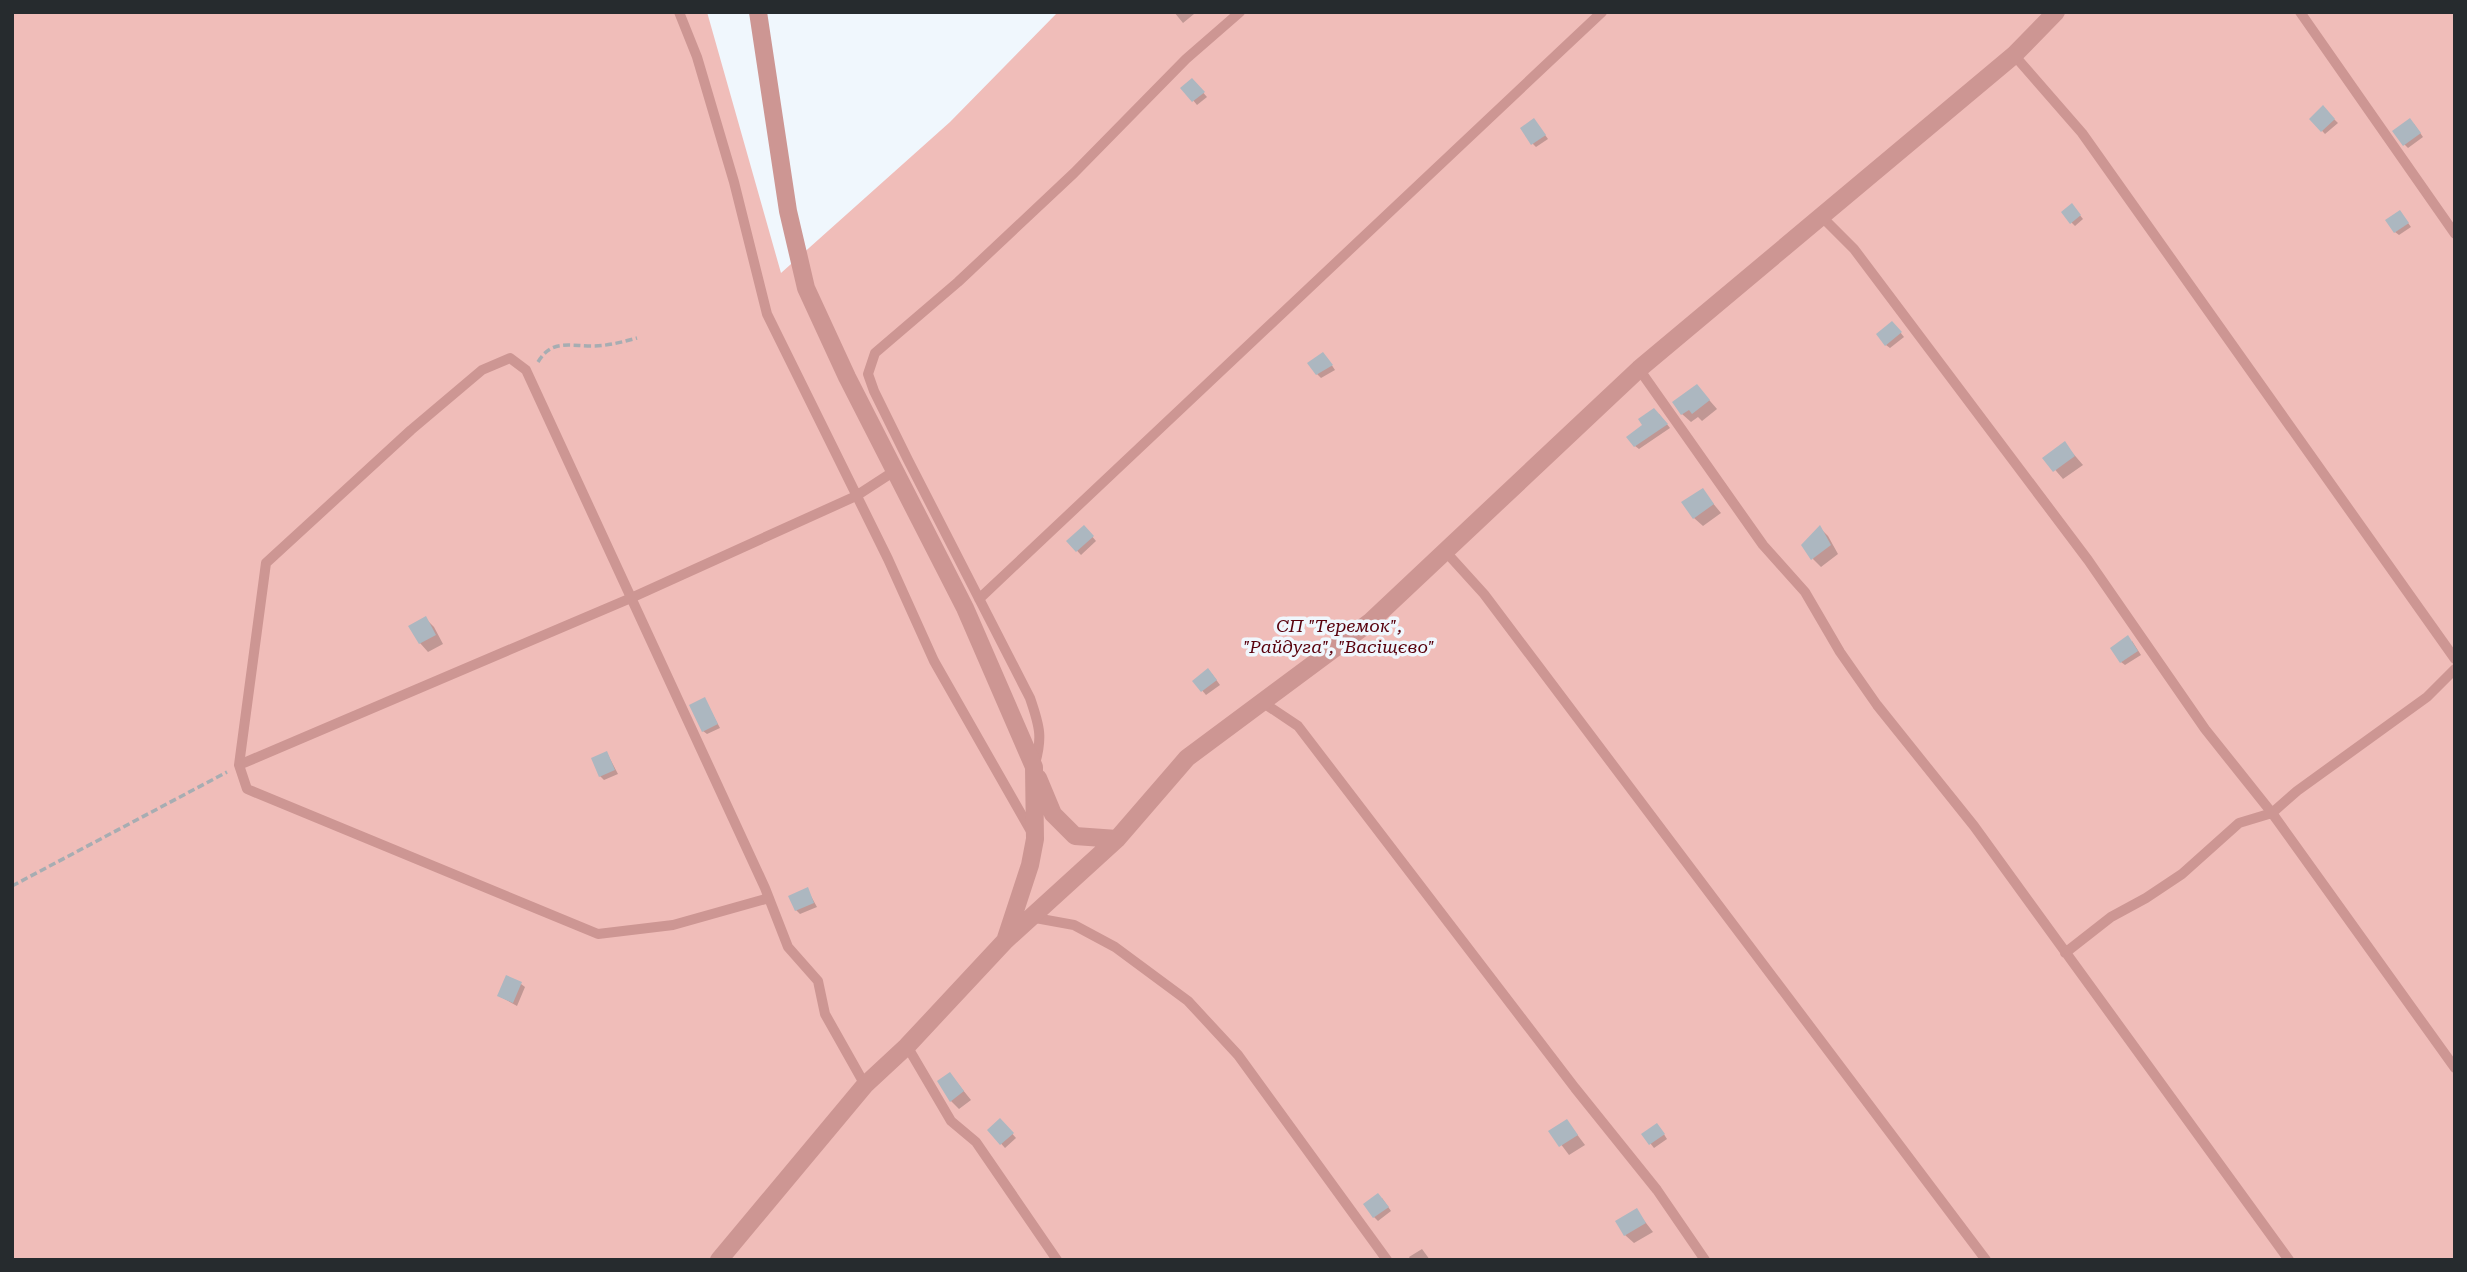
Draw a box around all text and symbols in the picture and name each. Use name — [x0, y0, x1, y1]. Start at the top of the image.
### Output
park label: СП "Теремок", "Райдуга", "Васіщєво" — [1243, 615, 1435, 657]

